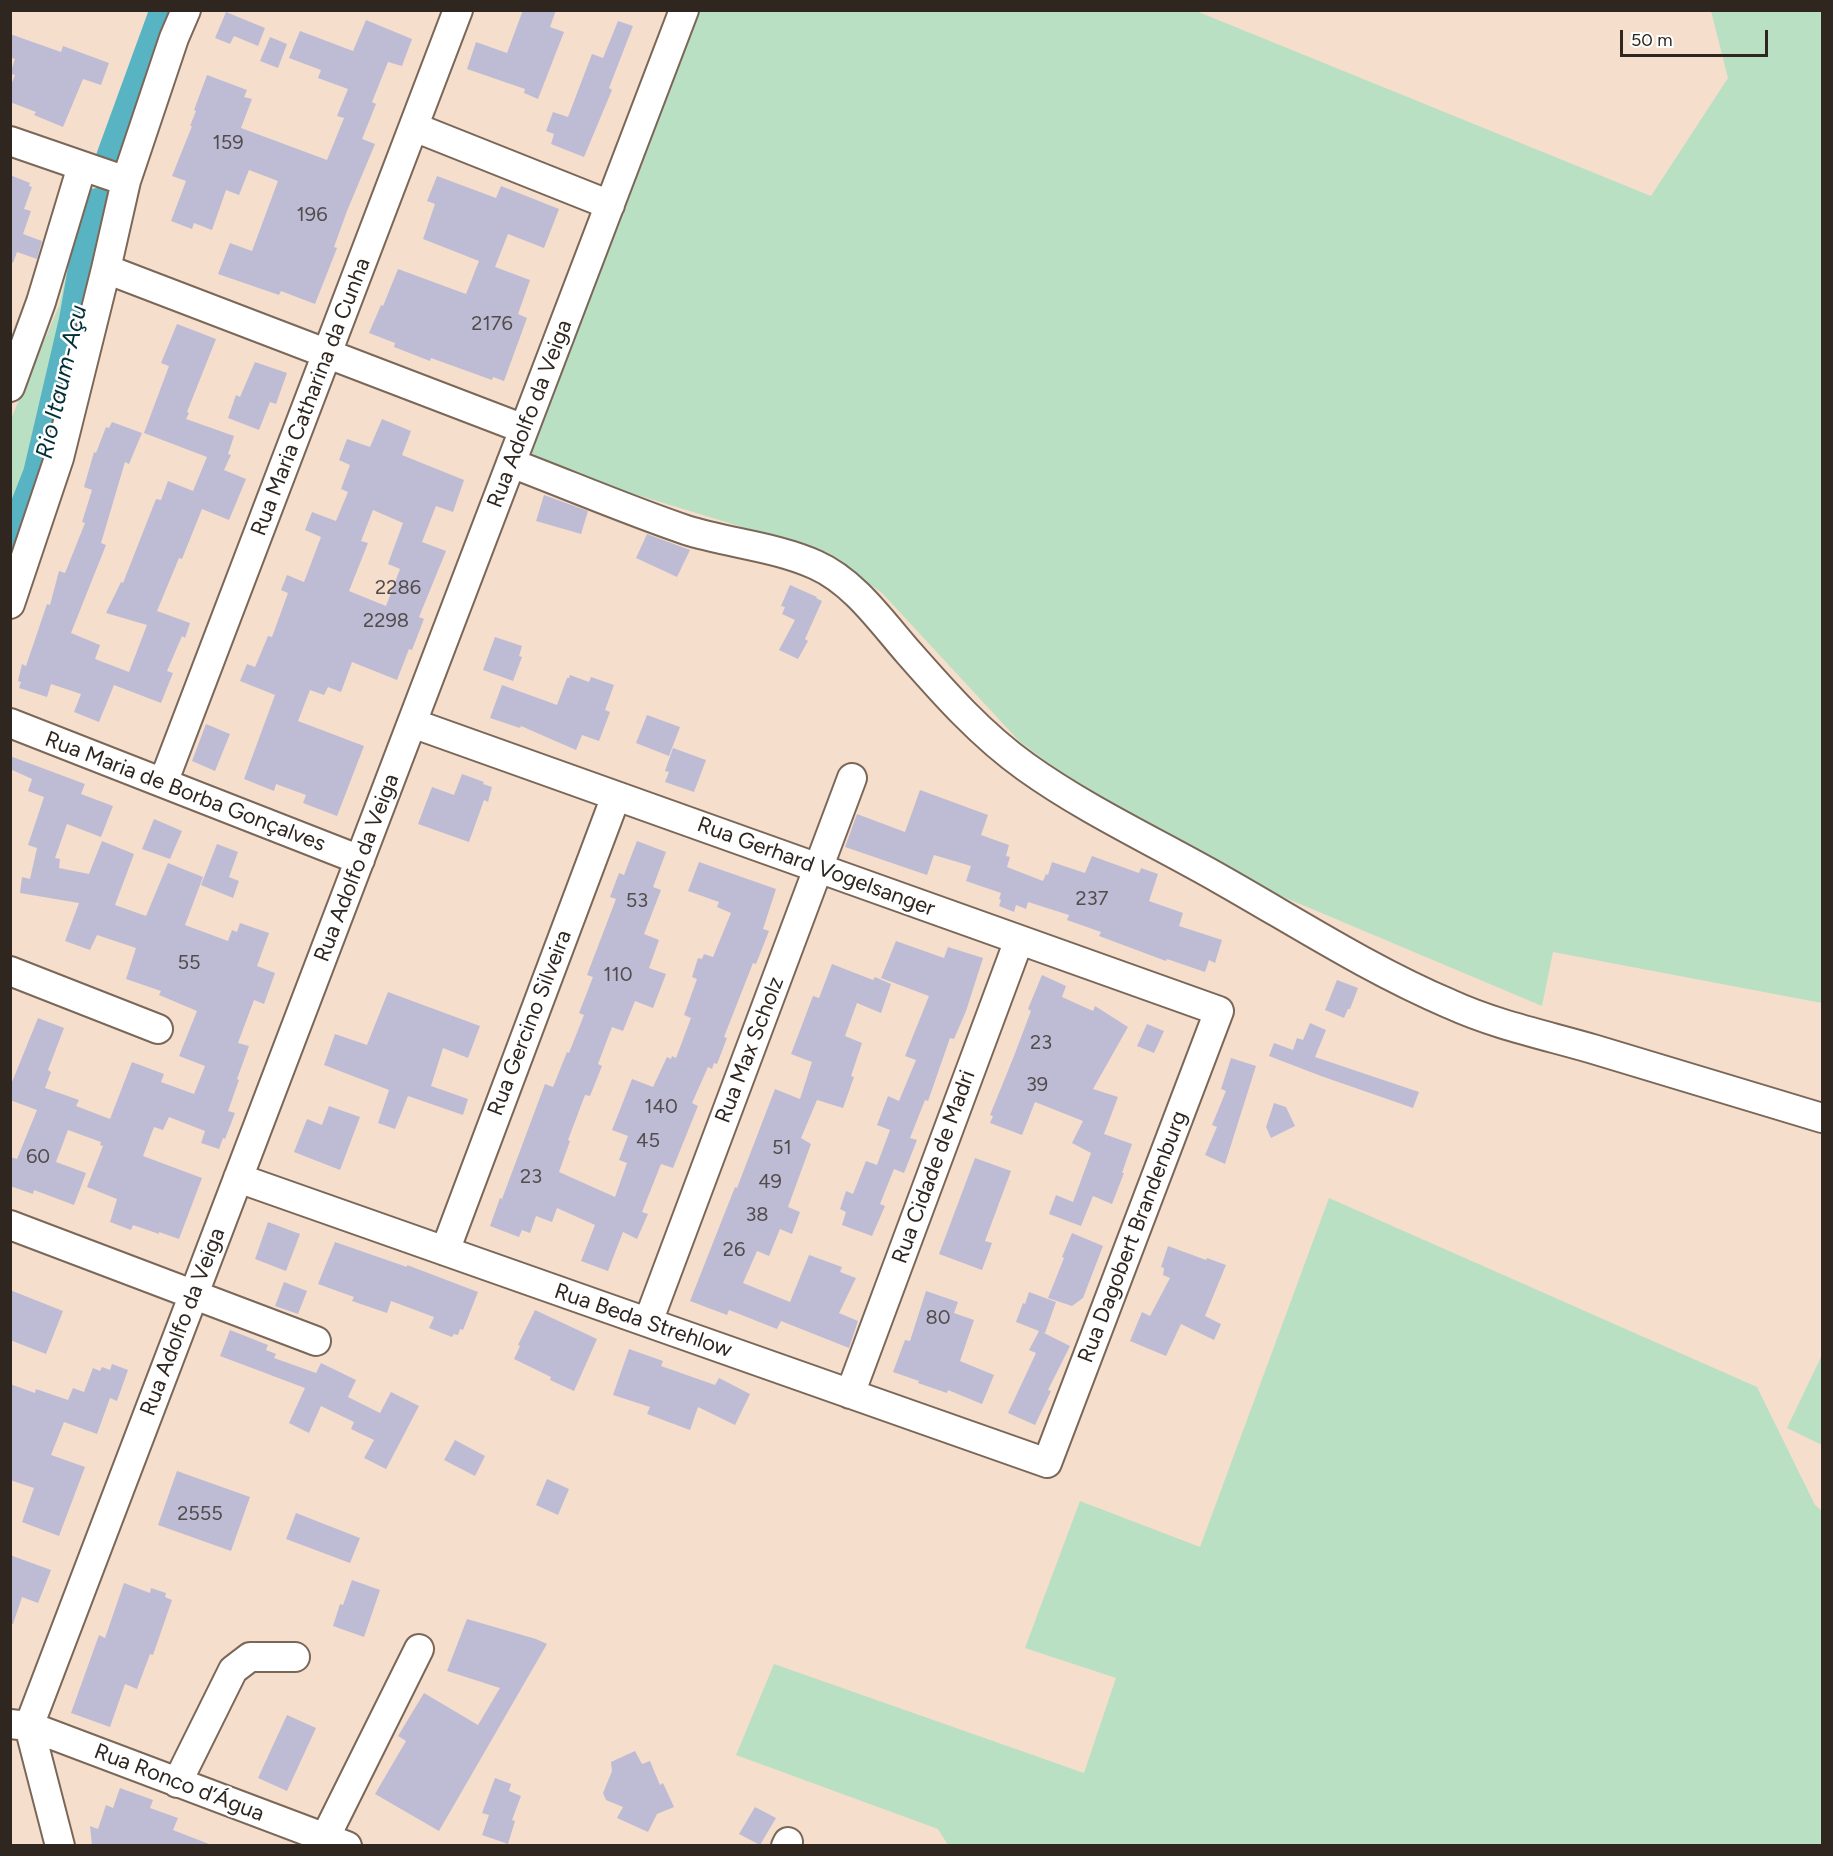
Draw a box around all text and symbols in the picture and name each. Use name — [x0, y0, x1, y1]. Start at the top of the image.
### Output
scale bar — [1623, 18, 1772, 56]
text: 50 m — [1631, 29, 1673, 51]
house number: 159 — [212, 131, 244, 155]
house number: 196 — [297, 203, 327, 227]
street label: Rua Maria Catharina da Cunha — [246, 254, 376, 540]
water label: Rio Itaum-Açu — [30, 302, 94, 462]
house number: 2176 — [471, 312, 513, 336]
street label: Rua Adolfo da Veiga — [482, 316, 578, 512]
house number: 2286 — [375, 576, 421, 600]
house number: 2298 — [363, 609, 409, 633]
street label: Rua Maria de Borba Gonçalves — [41, 726, 329, 858]
street label: Rua Adolfo da Veiga — [309, 770, 405, 966]
street label: Rua Gerhard Vogelsanger — [693, 812, 939, 922]
house number: 237 — [1076, 887, 1108, 911]
house number: 53 — [626, 889, 648, 913]
street label: Rua Gercino Silveira — [482, 926, 578, 1120]
house number: 55 — [178, 951, 200, 975]
house number: 110 — [603, 963, 633, 987]
street label: Rua Max Scholz — [710, 973, 790, 1127]
house number: 23 — [1030, 1031, 1052, 1055]
street label: Rua Cidade de Madri — [887, 1067, 981, 1267]
house number: 39 — [1026, 1073, 1048, 1097]
house number: 140 — [644, 1095, 678, 1119]
street label: Rua Dagobert Brandenburg — [1073, 1107, 1193, 1367]
house number: 45 — [636, 1129, 660, 1153]
house number: 51 — [772, 1136, 792, 1160]
house number: 60 — [26, 1145, 50, 1169]
house number: 23 — [520, 1165, 542, 1189]
house number: 49 — [758, 1170, 782, 1194]
house number: 38 — [745, 1203, 769, 1227]
street label: Rua Adolfo da Veiga — [135, 1224, 231, 1420]
house number: 26 — [723, 1238, 745, 1262]
street label: Rua Beda Strehlow — [551, 1278, 735, 1364]
house number: 80 — [925, 1306, 951, 1330]
house number: 2555 — [177, 1502, 223, 1526]
street label: Rua Ronco d’Água — [90, 1738, 268, 1828]

